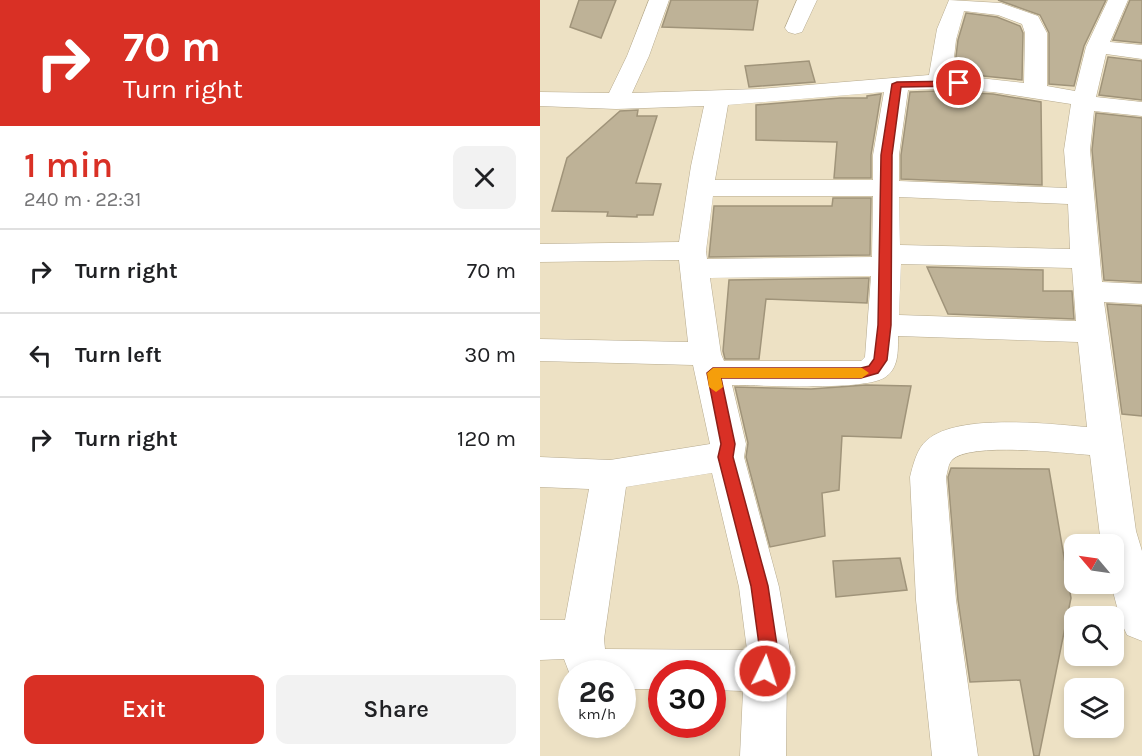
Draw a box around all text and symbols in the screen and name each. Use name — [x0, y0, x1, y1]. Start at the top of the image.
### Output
text: 70 m — [123, 22, 221, 72]
icon: right — [24, 24, 102, 102]
pin — [933, 57, 984, 108]
icon: arrive — [942, 66, 975, 99]
text: Turn right — [123, 73, 243, 105]
text: 1 min — [24, 144, 113, 186]
button: close — [453, 146, 516, 209]
text: 240 m · 22:31 — [24, 188, 141, 211]
icon: right — [24, 255, 57, 288]
text: Turn right — [75, 258, 178, 284]
text: 70 m — [467, 258, 516, 284]
icon: left — [24, 339, 57, 372]
text: Turn left — [75, 342, 162, 368]
text: 30 m — [464, 342, 516, 368]
icon: right — [24, 423, 57, 456]
text: Turn right — [75, 426, 178, 452]
text: 120 m — [457, 426, 516, 452]
north arrow — [1064, 534, 1124, 594]
map controls — [1064, 534, 1124, 738]
button: search — [1064, 606, 1124, 666]
position arrow — [733, 639, 797, 703]
speed limit sign: 30 — [648, 660, 726, 738]
text: 26 — [579, 674, 615, 710]
button: Exit — [24, 675, 264, 744]
button: Share — [276, 675, 516, 744]
button: layers — [1064, 678, 1124, 738]
text: km/h — [578, 705, 616, 723]

